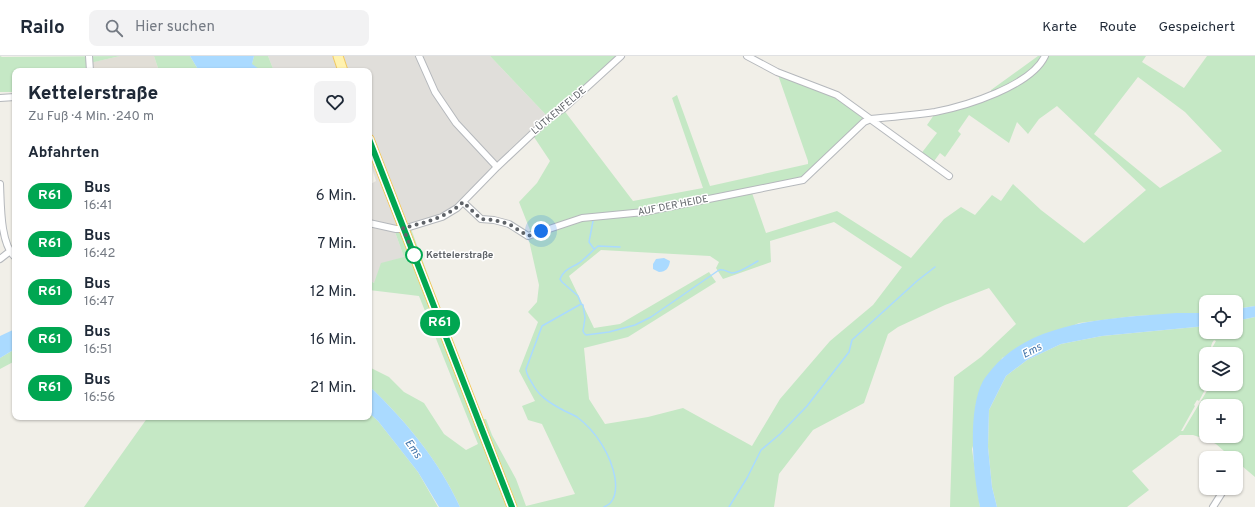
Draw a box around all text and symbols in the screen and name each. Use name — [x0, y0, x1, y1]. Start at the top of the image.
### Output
search box — [89, 10, 369, 46]
text: Railo — [20, 16, 65, 40]
icon: search — [103, 17, 125, 39]
text: Hier suchen — [135, 18, 215, 37]
text: Karte — [1042, 19, 1077, 36]
text: Route — [1099, 19, 1136, 36]
text: Gespeichert — [1158, 19, 1235, 36]
button: heart — [314, 81, 356, 123]
text: Kettelerstraße — [28, 82, 158, 106]
street label: LÜTKENFELDE — [529, 84, 589, 138]
text: Zu Fuß · 4 Min. · 240 m — [28, 109, 154, 125]
text: Abfahrten — [28, 144, 99, 163]
text: Bus — [84, 179, 111, 198]
text: R61 — [38, 187, 62, 204]
text: 6 Min. — [316, 187, 356, 206]
street label: AUF DER HEIDE — [637, 193, 709, 219]
text: 16:41 — [84, 198, 112, 214]
your location — [531, 221, 551, 241]
text: Bus — [84, 227, 111, 246]
text: R61 — [38, 235, 62, 252]
text: 7 Min. — [317, 235, 356, 254]
text: 16:42 — [84, 246, 116, 262]
marker: Kettelerstraße — [405, 246, 423, 264]
place label: Kettelerstraße — [426, 249, 494, 262]
text: Bus — [84, 275, 111, 294]
text: R61 — [38, 283, 62, 300]
text: 12 Min. — [310, 283, 356, 302]
text: 16:47 — [84, 294, 114, 310]
map controls — [1199, 295, 1243, 495]
button: locate — [1199, 295, 1243, 339]
line badge: R61 — [417, 310, 463, 336]
text: R61 — [428, 314, 452, 331]
text: Bus — [84, 323, 111, 342]
text: R61 — [38, 331, 62, 348]
text: 16 Min. — [310, 331, 356, 350]
water label: Ems — [1020, 340, 1045, 362]
text: 16:51 — [84, 342, 112, 358]
button: layers — [1199, 347, 1243, 391]
text: Bus — [84, 371, 111, 390]
text: R61 — [38, 379, 62, 396]
text: 21 Min. — [310, 379, 356, 398]
text: 16:56 — [84, 390, 115, 406]
button: + — [1199, 399, 1243, 443]
water label: Ems — [401, 437, 425, 462]
button: − — [1199, 451, 1243, 495]

